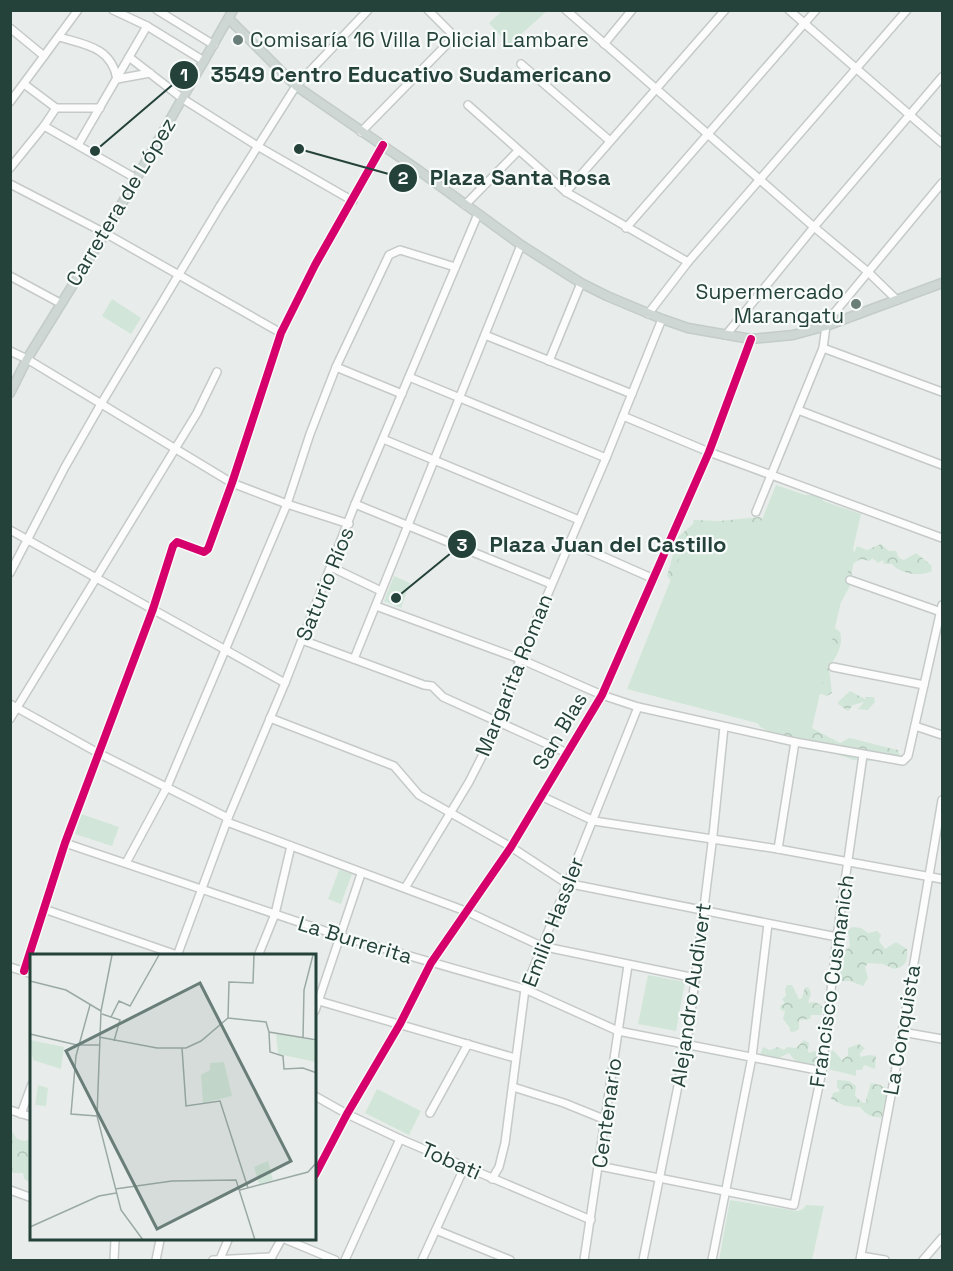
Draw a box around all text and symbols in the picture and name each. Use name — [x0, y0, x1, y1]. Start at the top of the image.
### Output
place label: Comisaría 16 Villa Policial Lambare — [250, 26, 589, 53]
marker: Comisaría 16 Villa Policial Lambare — [231, 33, 245, 47]
callout: 3549 Centro Educativo Sudamericano — [169, 55, 624, 95]
text: 3549 Centro Educativo Sudamericano — [211, 60, 611, 88]
text: 1 — [180, 63, 188, 86]
street label: Carretera de López — [60, 112, 182, 291]
callout: Plaza Santa Rosa — [388, 158, 623, 198]
text: Plaza Santa Rosa — [430, 163, 611, 191]
text: 2 — [398, 166, 409, 189]
place label: Supermercado Marangatu — [696, 278, 844, 329]
marker: Supermercado Marangatu — [849, 297, 863, 311]
street label: Saturio Ríos — [289, 523, 360, 645]
callout: Plaza Juan del Castillo — [447, 524, 738, 564]
text: Plaza Juan del Castillo — [490, 530, 726, 558]
text: 3 — [457, 533, 468, 556]
street label: Margarita Roman — [469, 590, 558, 760]
street label: San Blas — [526, 687, 593, 774]
street label: Emilio Hassler — [515, 853, 590, 991]
street label: Francisco Cusmanich — [803, 873, 860, 1089]
street label: Alejandro Audivert — [664, 901, 717, 1089]
street label: La Burrerita — [295, 909, 416, 970]
inset map — [30, 954, 316, 1241]
street label: La Conquista — [877, 962, 926, 1097]
street label: Centenario — [585, 1056, 628, 1170]
street label: Tobati — [417, 1135, 485, 1186]

